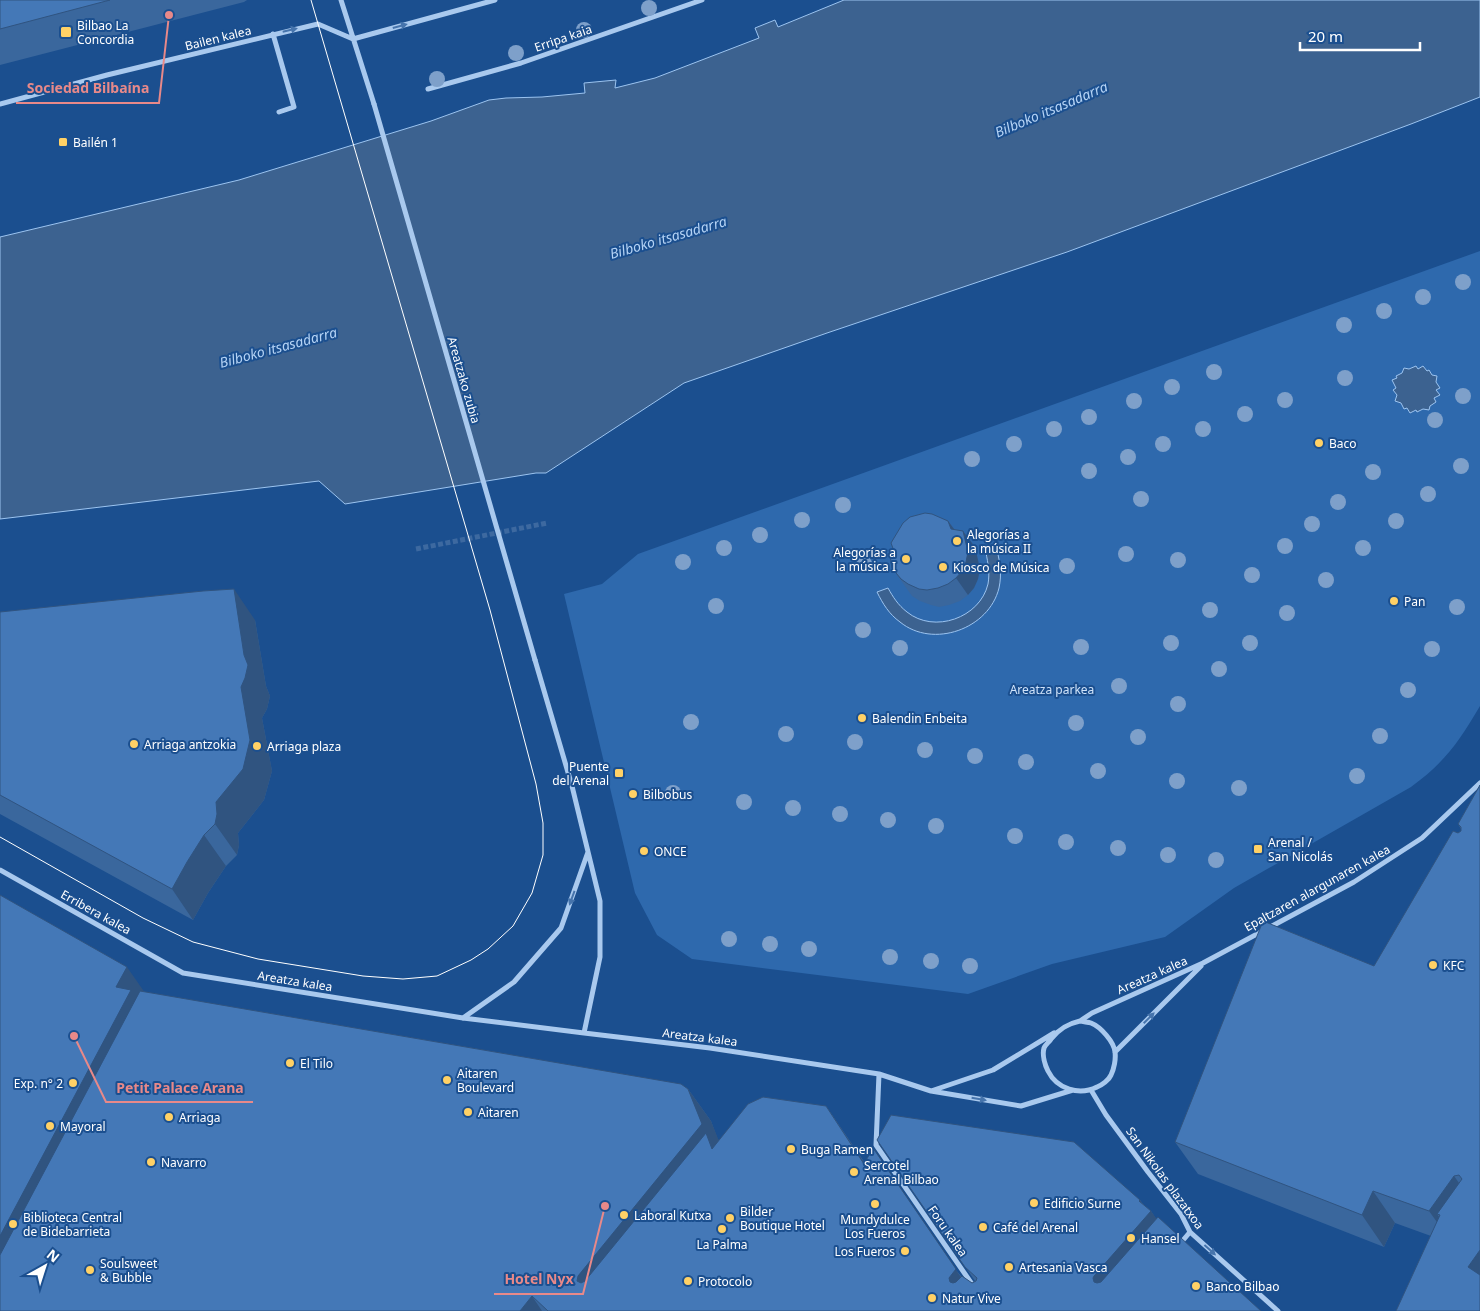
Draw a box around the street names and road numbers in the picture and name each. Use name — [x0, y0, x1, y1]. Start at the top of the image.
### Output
street label: Erripa kaia — [532, 20, 594, 56]
street label: Bailen kalea — [183, 22, 253, 54]
street label: Areatzako zubia — [443, 335, 485, 425]
street label: Epaltzaren alargunaren kalea — [1241, 841, 1393, 935]
street label: Erribera kalea — [58, 886, 134, 938]
street label: Areatza kalea — [1114, 952, 1190, 998]
street label: Areatza kalea — [256, 967, 334, 995]
street label: Areatza kalea — [662, 1024, 738, 1050]
street label: San Nikolas plazatxoa — [1122, 1123, 1208, 1233]
street label: Foru kalea — [924, 1202, 972, 1260]

